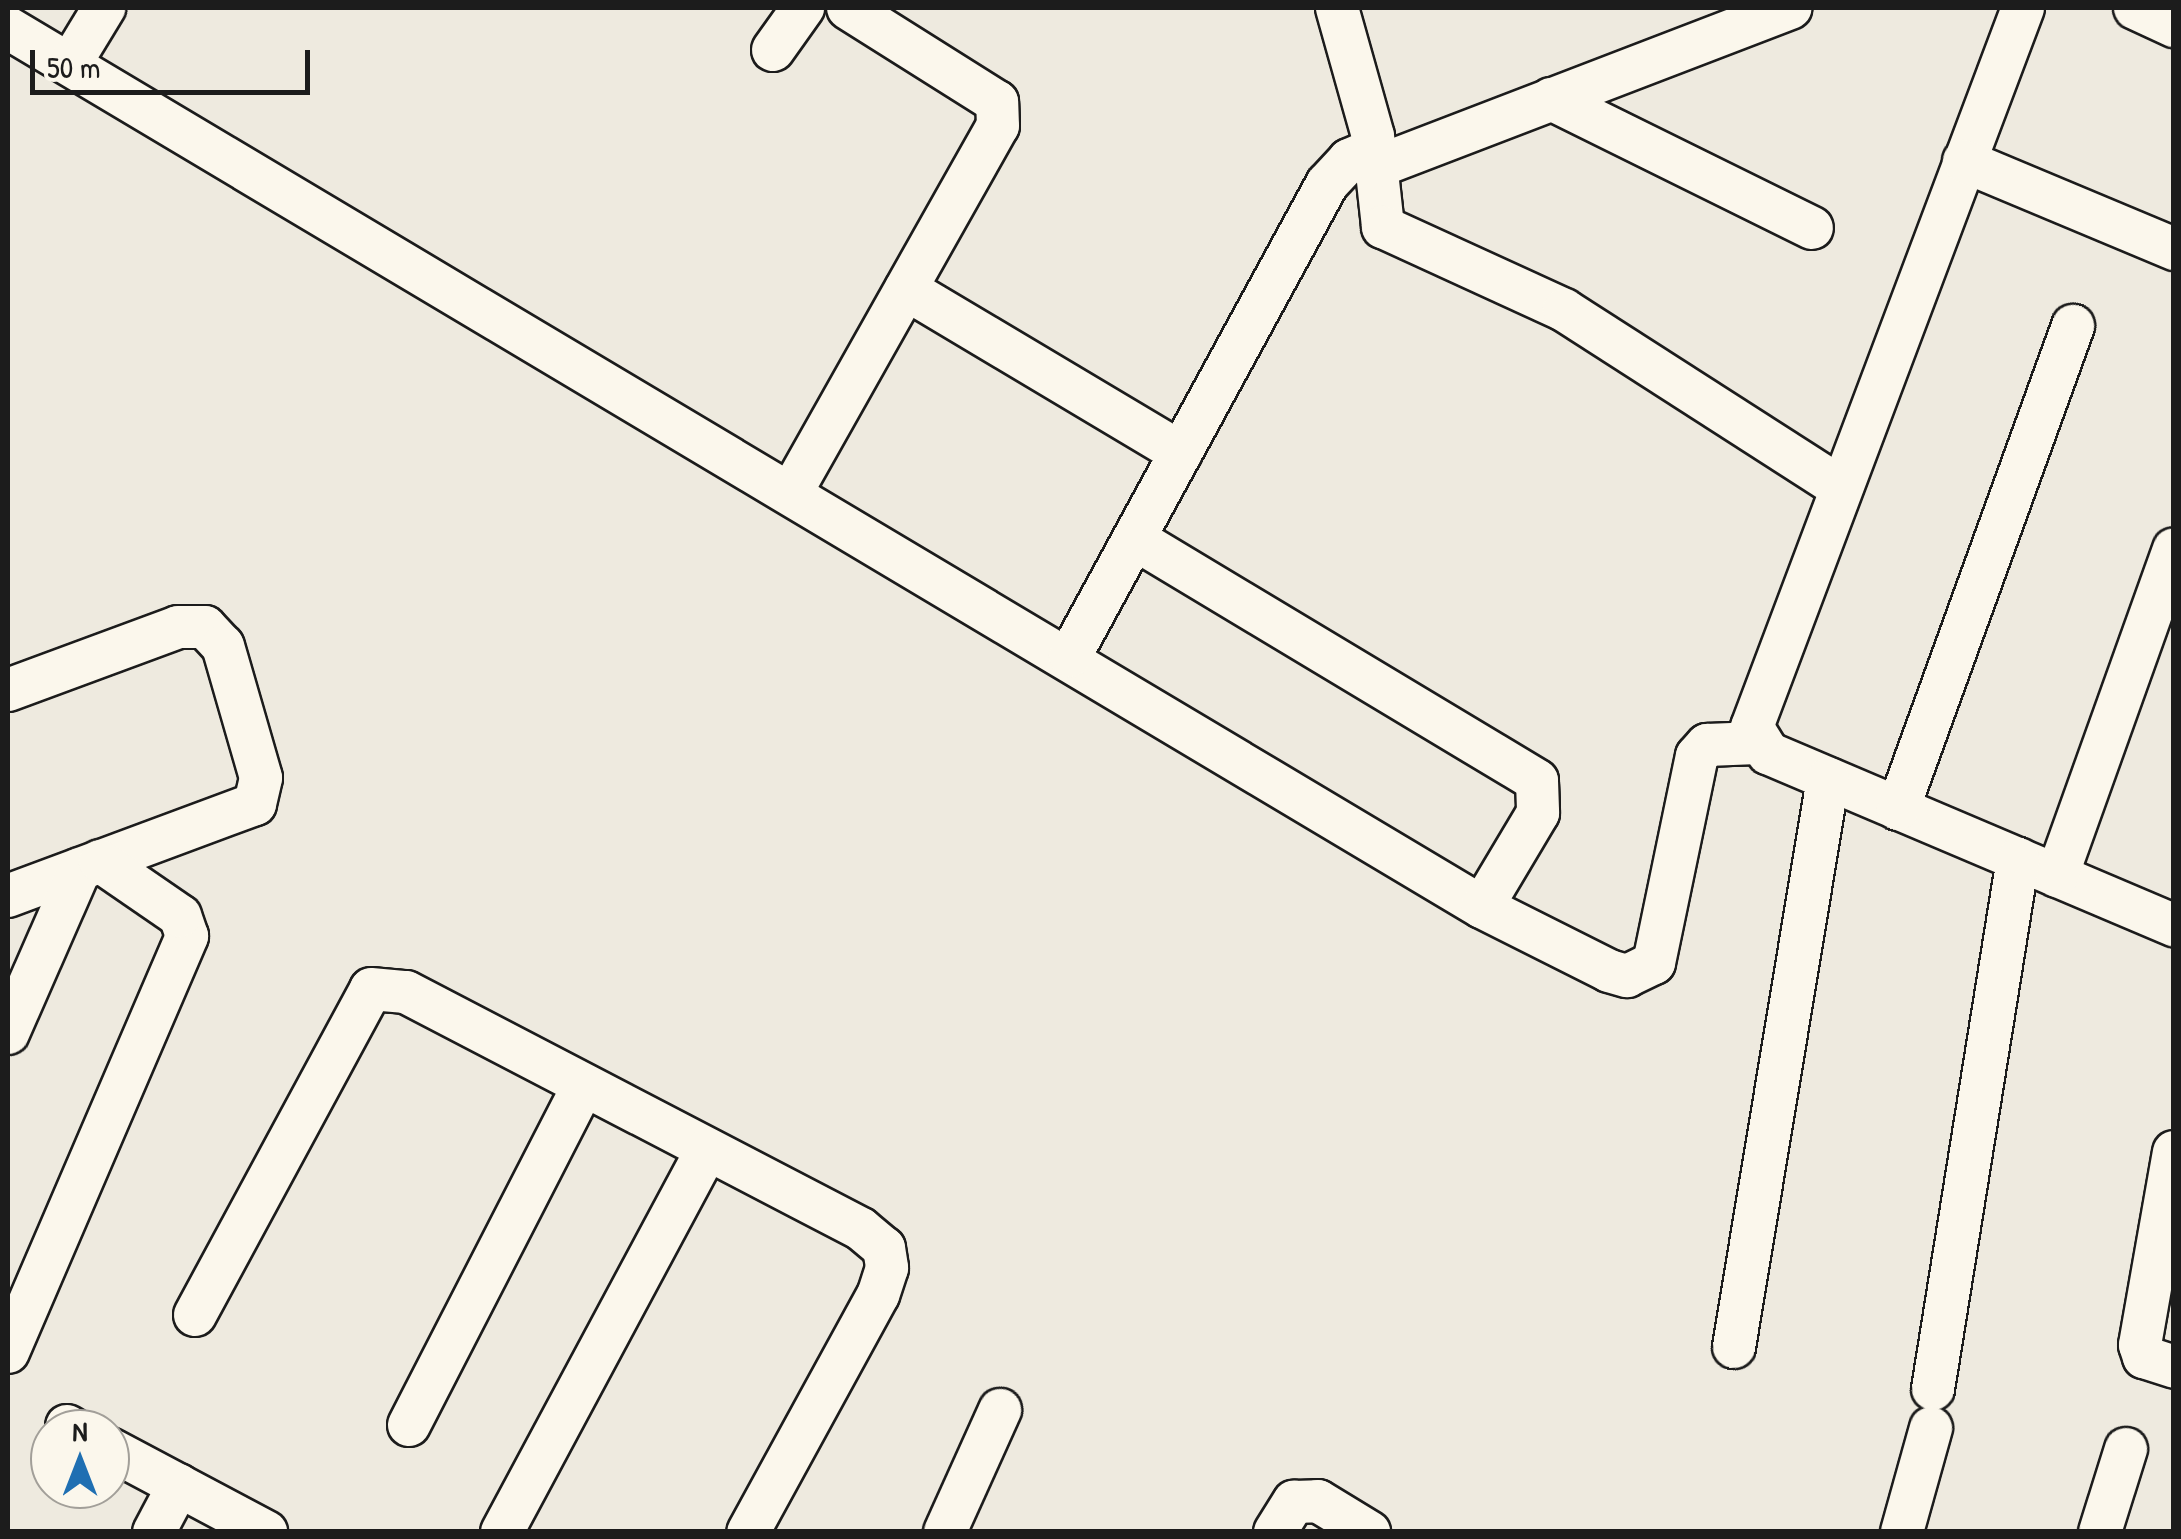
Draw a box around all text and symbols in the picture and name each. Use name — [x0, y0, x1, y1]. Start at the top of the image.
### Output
scale bar — [35, 30, 315, 92]
text: 50 m — [47, 47, 100, 87]
north arrow — [30, 1409, 130, 1509]
text: N — [73, 1412, 87, 1450]

